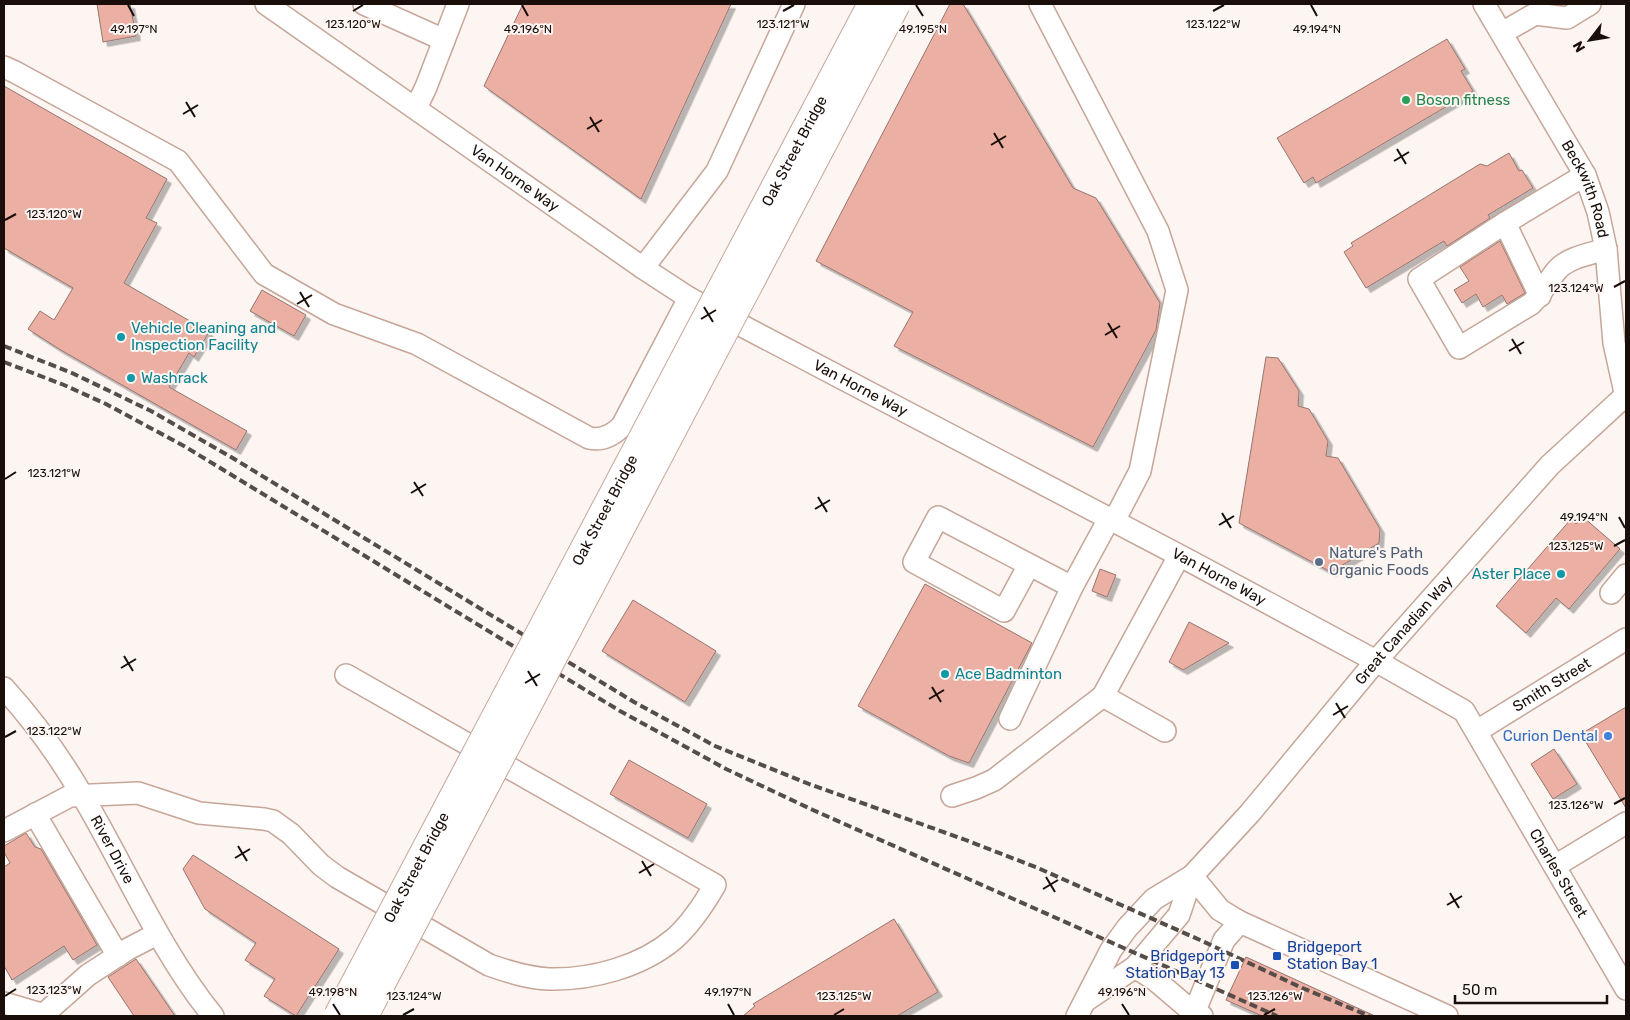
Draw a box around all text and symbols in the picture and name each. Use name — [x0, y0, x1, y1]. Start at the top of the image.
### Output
north arrow — [1565, 15, 1615, 65]
text: 123.120°W — [325, 17, 381, 31]
text: 123.121°W — [756, 17, 810, 31]
text: 123.122°W — [1185, 17, 1241, 31]
text: 49.197°N — [110, 22, 158, 36]
text: 49.196°N — [504, 22, 552, 36]
text: 49.195°N — [899, 22, 947, 36]
text: 49.194°N — [1293, 22, 1341, 36]
text: N — [1569, 38, 1589, 55]
place label: Boson fitness — [1416, 91, 1511, 109]
street label: Oak Street Bridge — [758, 93, 831, 209]
marker: Boson fitness — [1400, 94, 1412, 106]
street label: Beckwith Road — [1558, 137, 1612, 240]
street label: Van Horne Way — [467, 141, 563, 216]
text: 123.120°W — [26, 207, 82, 221]
text: 123.124°W — [1548, 281, 1604, 295]
place label: Vehicle Cleaning and Inspection Facility — [131, 319, 276, 354]
marker: Vehicle Cleaning and Inspection Facility — [115, 331, 127, 343]
street label: Van Horne Way — [810, 356, 911, 420]
place label: Washrack — [141, 369, 208, 387]
marker: Washrack — [125, 372, 137, 384]
street label: Oak Street Bridge — [568, 452, 641, 568]
text: 123.121°W — [27, 466, 81, 480]
text: 49.194°N — [1560, 510, 1608, 524]
text: 123.125°W — [1548, 539, 1604, 553]
street label: Van Horne Way — [1169, 544, 1269, 609]
place label: Nature's Path Organic Foods — [1329, 544, 1429, 579]
marker: Nature's Path Organic Foods — [1313, 556, 1325, 568]
place label: Aster Place — [1472, 565, 1551, 583]
marker: Aster Place — [1555, 568, 1567, 580]
street label: Great Canadian Way — [1351, 572, 1456, 688]
street label: Smith Street — [1510, 654, 1594, 716]
place label: Ace Badminton — [955, 665, 1062, 683]
marker: Ace Badminton — [939, 668, 951, 680]
text: 123.122°W — [26, 724, 82, 738]
place label: Curion Dental — [1503, 727, 1598, 745]
marker: Curion Dental — [1602, 730, 1614, 742]
text: 123.126°W — [1548, 798, 1604, 812]
street label: Oak Street Bridge — [380, 809, 453, 926]
street label: River Drive — [87, 812, 138, 887]
street label: Charles Street — [1526, 825, 1591, 921]
place label: Bridgeport Station Bay 1 — [1287, 938, 1377, 973]
place label: Bridgeport Station Bay 13 — [1126, 947, 1225, 982]
marker: Bridgeport Station Bay 1 — [1271, 950, 1283, 962]
marker: Bridgeport Station Bay 13 — [1229, 959, 1241, 971]
scale bar — [1455, 972, 1608, 1004]
text: 50 m — [1462, 981, 1497, 999]
text: 123.123°W — [26, 983, 82, 997]
text: 49.198°N — [309, 985, 357, 999]
text: 49.197°N — [704, 985, 752, 999]
text: 49.196°N — [1098, 985, 1146, 999]
text: 123.124°W — [386, 989, 442, 1003]
text: 123.125°W — [816, 989, 872, 1003]
text: 123.126°W — [1247, 989, 1303, 1003]

